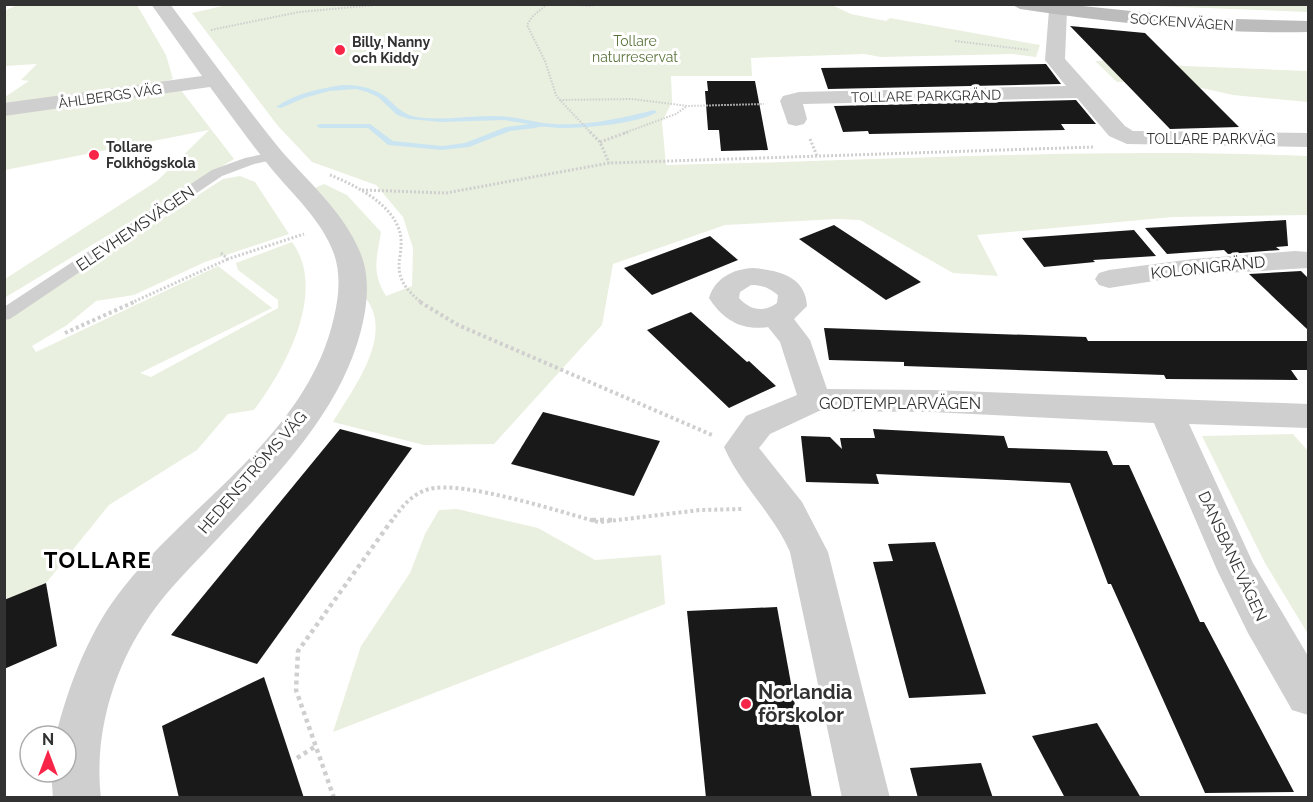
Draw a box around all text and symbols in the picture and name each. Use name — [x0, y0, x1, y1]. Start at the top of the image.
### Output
street label: SOCKENVÄGEN — [1130, 8, 1235, 34]
park label: Tollare naturreservat — [592, 33, 678, 65]
place label: Billy, Nanny och Kiddy — [352, 34, 430, 66]
marker: Billy, Nanny och Kiddy — [333, 43, 347, 57]
street label: ÅHLBERGS VÄG — [57, 79, 163, 111]
street label: TOLLARE PARKGRÄND — [851, 85, 1001, 105]
street label: TOLLARE PARKVÄG — [1146, 129, 1276, 147]
place label: Tollare Folkhögskola — [106, 139, 195, 171]
marker: Tollare Folkhögskola — [87, 148, 101, 162]
street label: ELEVHEMSVÄGEN — [72, 181, 198, 275]
street label: KOLONIGRÄND — [1150, 251, 1266, 283]
street label: GODTEMPLARVÄGEN — [819, 393, 981, 413]
street label: HEDENSTRÖMS VÄG — [193, 407, 311, 537]
street label: DANSBANEVÄGEN — [1194, 488, 1272, 624]
district label: TOLLARE — [44, 547, 152, 573]
place label: Norlandia förskolor — [758, 680, 852, 727]
marker: Norlandia förskolor — [739, 697, 753, 711]
north arrow — [18, 724, 78, 784]
text: N — [42, 730, 54, 749]

